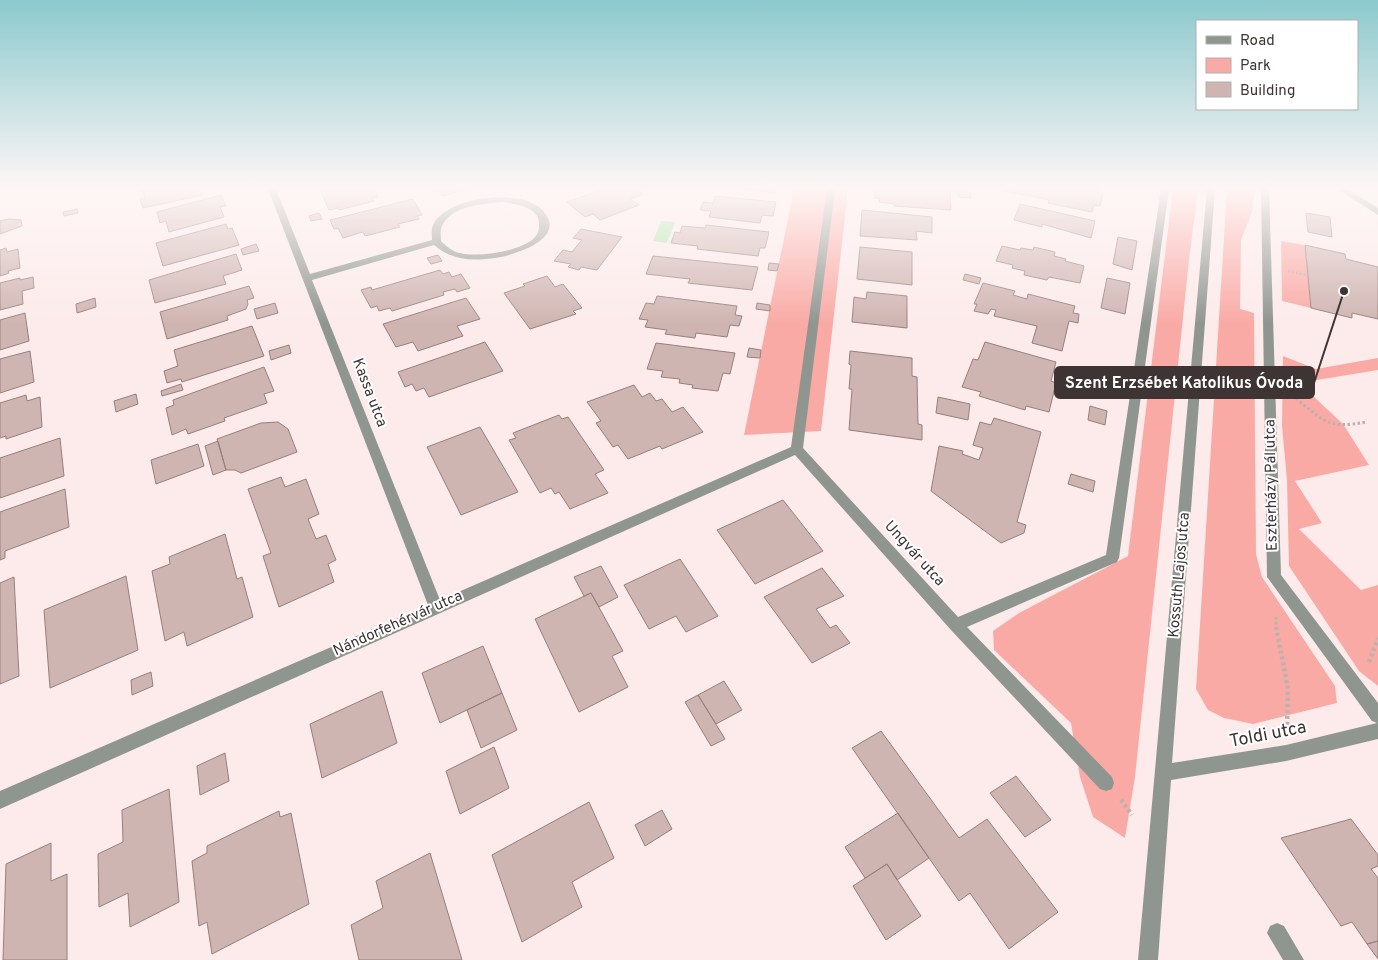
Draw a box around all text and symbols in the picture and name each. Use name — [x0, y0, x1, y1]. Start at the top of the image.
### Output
legend — [1196, 20, 1358, 110]
text: Road — [1240, 32, 1275, 51]
text: Park — [1240, 57, 1271, 76]
text: Building — [1240, 82, 1295, 101]
street label: Kassa utca — [347, 356, 391, 430]
callout: Szent Erzsébet Katolikus Óvoda — [1055, 367, 1314, 398]
text: Szent Erzsébet Katolikus Óvoda — [1065, 372, 1303, 394]
street label: Eszterházy Pál utca — [1261, 419, 1283, 551]
street label: Kossuth Lajos utca — [1165, 511, 1195, 639]
street label: Ungvár utca — [880, 517, 948, 591]
street label: Nándorfehérvár utca — [330, 587, 466, 661]
street label: Toldi utca — [1228, 716, 1308, 754]

